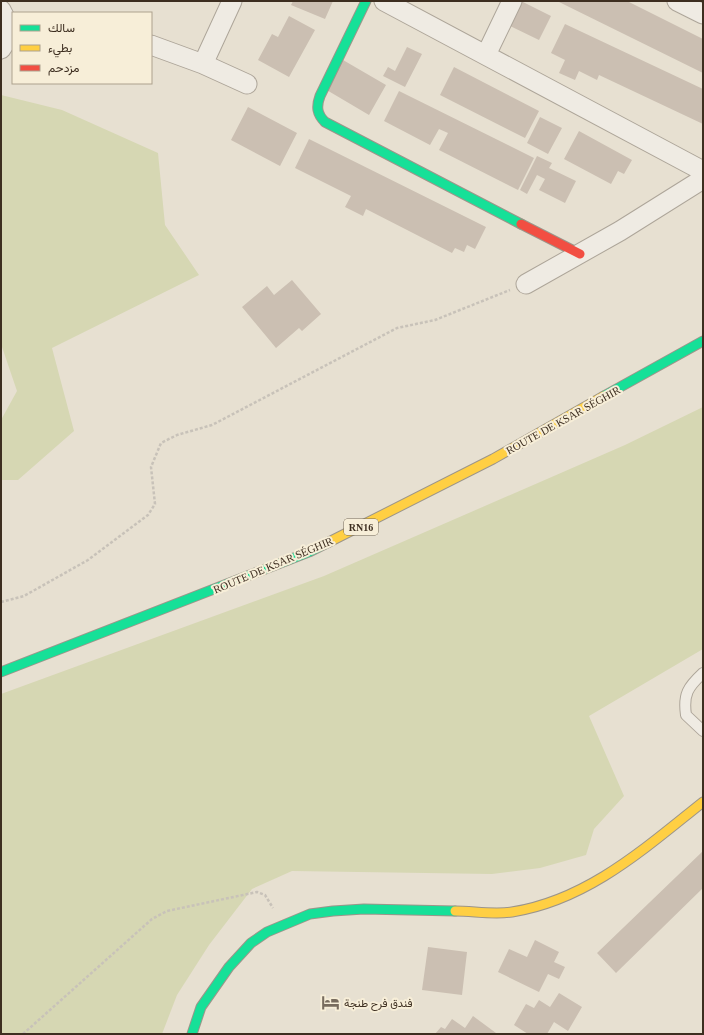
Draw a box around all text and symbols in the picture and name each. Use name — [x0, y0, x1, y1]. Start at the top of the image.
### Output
legend — [12, 12, 152, 84]
text: سالك — [48, 21, 75, 35]
text: بطيء — [48, 41, 72, 58]
text: مزدحم — [48, 61, 79, 76]
street label: ROUTE DE KSAR SÉGHIR — [504, 383, 623, 456]
road number: RN16 — [344, 519, 378, 535]
street label: ROUTE DE KSAR SÉGHIR — [211, 534, 335, 596]
hotel icon: فندق فرح طنجة — [321, 993, 341, 1013]
place label: فندق فرح طنجة — [344, 997, 412, 1011]

